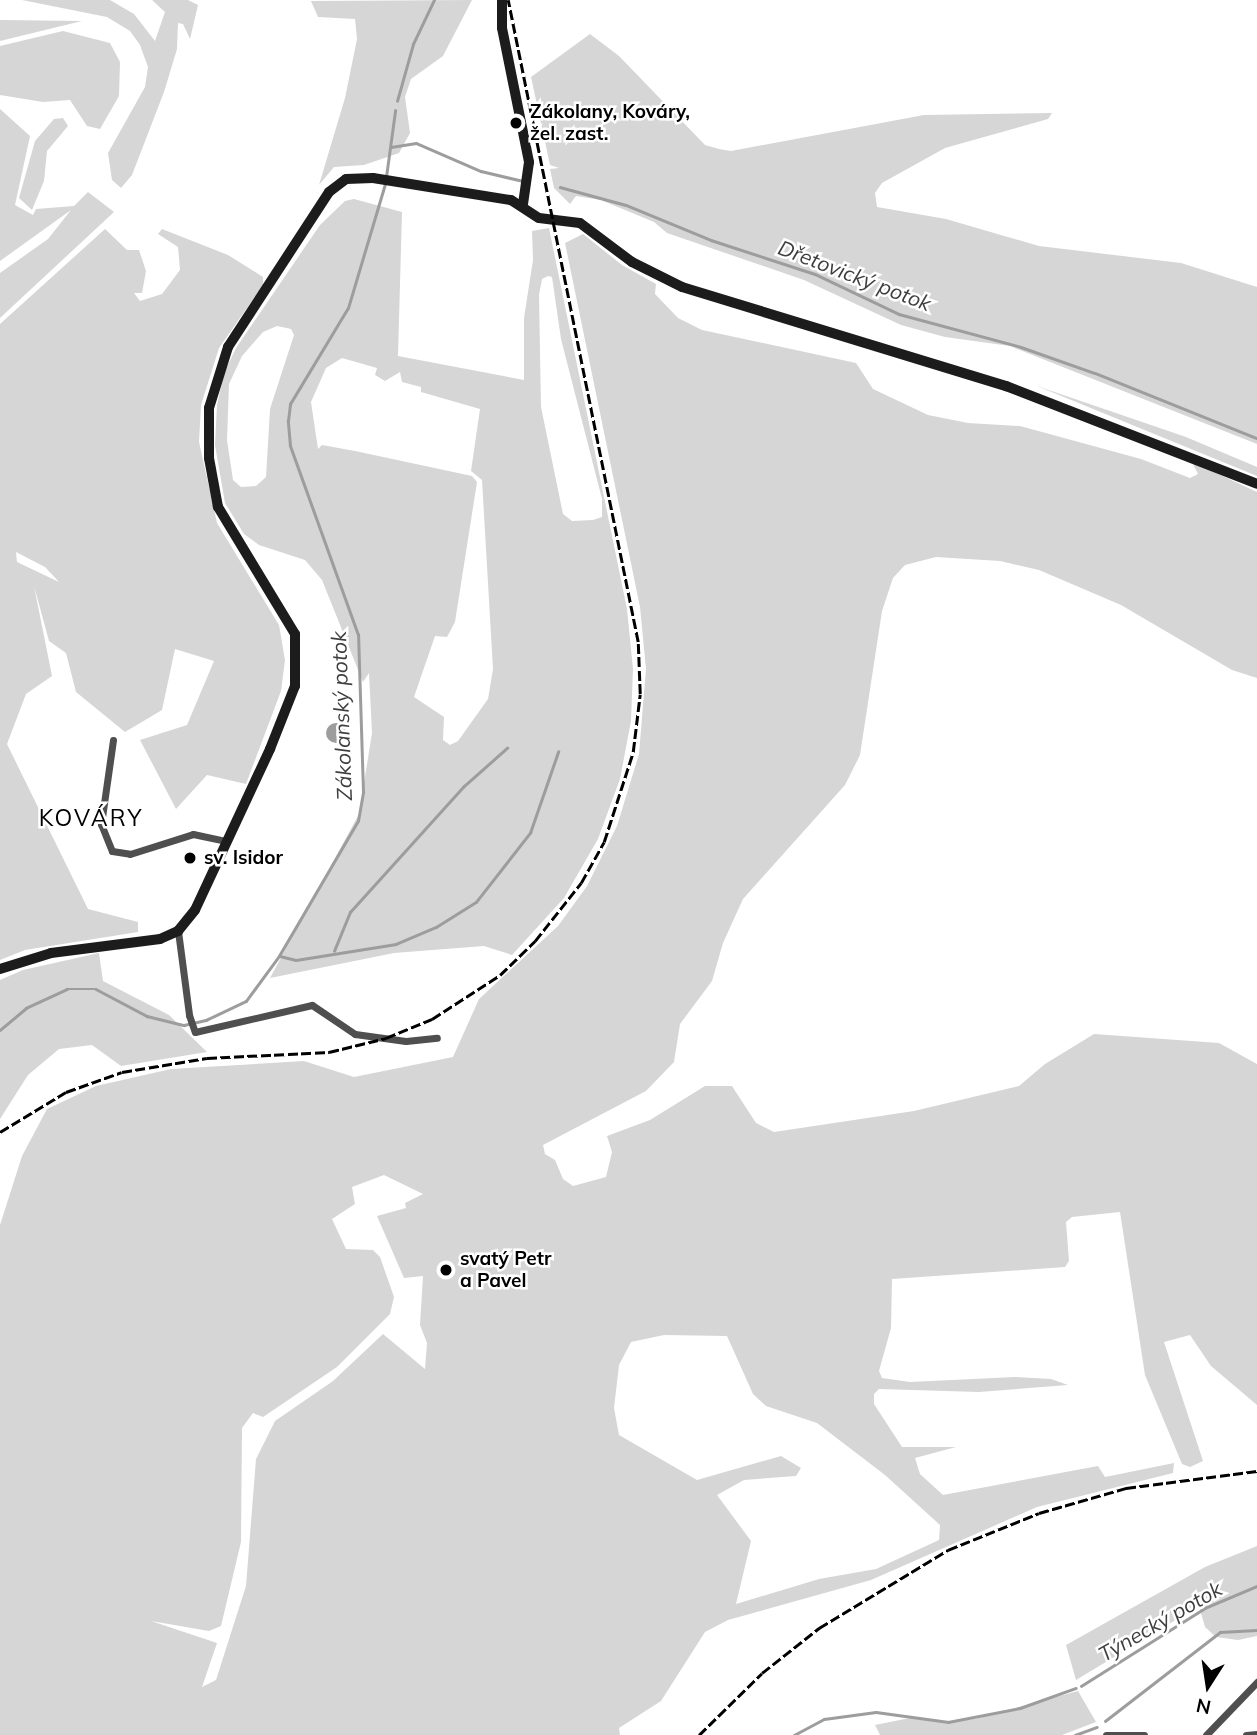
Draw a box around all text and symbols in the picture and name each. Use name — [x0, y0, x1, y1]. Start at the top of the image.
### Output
place label: Zákolany, Kováry, žel. zast. — [530, 101, 690, 145]
marker: Zákolany, Kováry, žel. zast. — [508, 115, 524, 131]
water label: Dřetovický potok — [775, 234, 935, 316]
water label: Zákolanský potok — [325, 631, 357, 801]
district label: KOVÁRY — [39, 804, 143, 832]
place label: sv. Isidor — [204, 847, 283, 869]
marker: sv. Isidor — [182, 850, 198, 866]
place label: svatý Petr a Pavel — [460, 1248, 551, 1292]
marker: svatý Petr a Pavel — [438, 1262, 454, 1278]
water label: Týnecký potok — [1094, 1576, 1226, 1666]
north arrow — [1173, 1651, 1243, 1721]
text: N — [1194, 1693, 1213, 1720]

